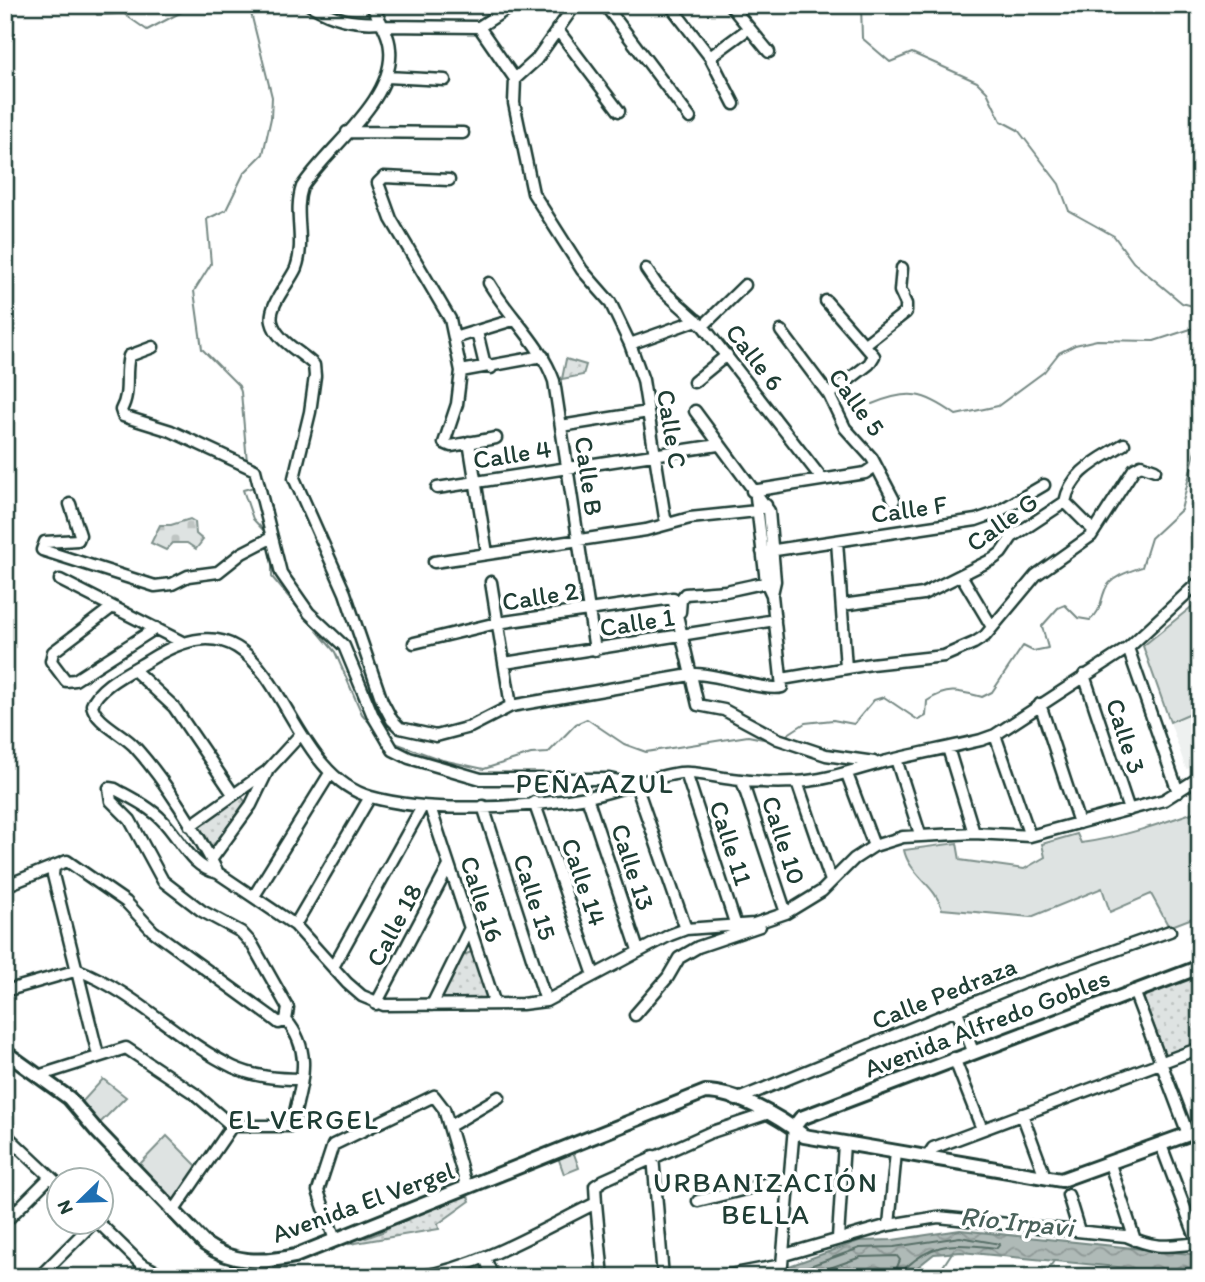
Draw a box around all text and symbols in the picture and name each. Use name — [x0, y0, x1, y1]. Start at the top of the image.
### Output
street label: Calle 6 — [719, 317, 791, 397]
street label: Calle 5 — [821, 362, 893, 442]
street label: Calle C — [650, 387, 694, 471]
street label: Calle 4 — [471, 432, 554, 476]
street label: Calle B — [568, 434, 610, 518]
street label: Calle G — [960, 485, 1044, 559]
street label: Calle F — [869, 488, 950, 530]
street label: Calle 2 — [500, 574, 581, 618]
street label: Calle 1 — [597, 600, 677, 644]
street label: Calle 3 — [1099, 694, 1153, 778]
district label: PEÑA AZUL — [515, 766, 675, 800]
street label: Calle 10 — [755, 792, 813, 888]
street label: Calle 11 — [702, 797, 760, 889]
street label: Calle 13 — [604, 820, 662, 914]
street label: Calle 14 — [554, 834, 614, 931]
street label: Calle 15 — [506, 850, 564, 944]
street label: Calle 16 — [453, 852, 511, 946]
street label: Calle 18 — [359, 878, 429, 972]
street label: Calle Pedraza — [867, 949, 1021, 1037]
street label: Avenida Alfredo Gobles — [860, 961, 1114, 1085]
district label: EL VERGEL — [228, 1102, 380, 1136]
street label: Avenida El Vergel — [267, 1154, 459, 1250]
district label: URBANIZACIÓN BELLA — [653, 1165, 879, 1231]
north arrow — [46, 1166, 116, 1236]
text: N — [52, 1197, 78, 1218]
water label: Río Irpavi — [959, 1198, 1078, 1244]

